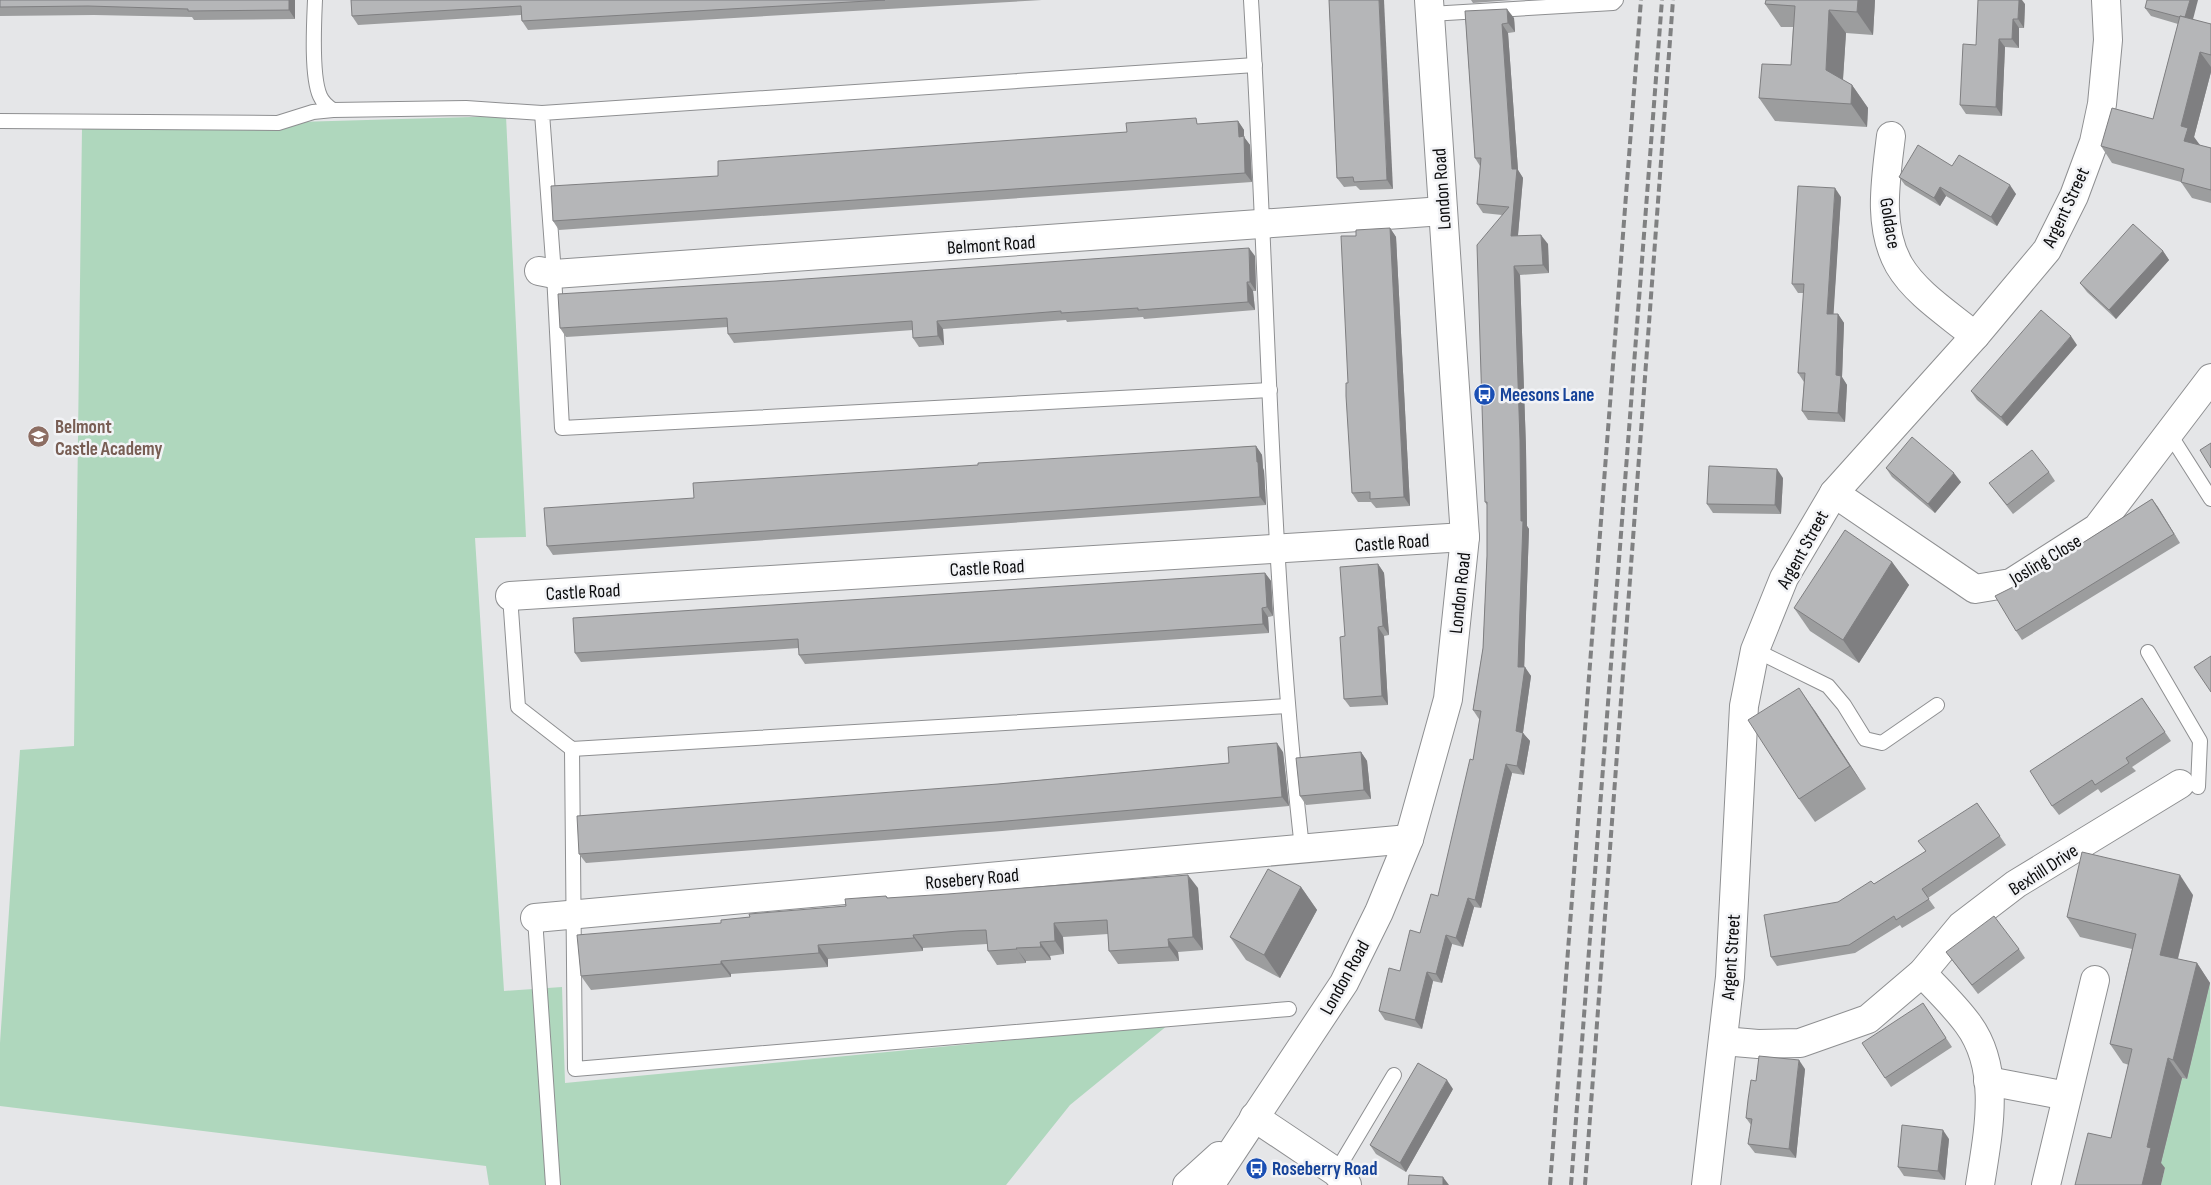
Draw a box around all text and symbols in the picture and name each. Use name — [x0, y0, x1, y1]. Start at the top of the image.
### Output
street label: London Road — [1428, 147, 1457, 230]
street label: Argent Street — [2037, 164, 2095, 252]
street label: Goldace — [1874, 196, 1905, 250]
street label: Belmont Road — [946, 231, 1036, 260]
bus stop icon: Meesons Lane — [1472, 382, 1496, 406]
place label: Meesons Lane — [1500, 384, 1594, 407]
place label: Belmont Castle Academy — [55, 416, 163, 461]
school or university icon: Belmont Castle Academy — [27, 425, 51, 449]
street label: Argent Street — [1772, 506, 1834, 594]
street label: Castle Road — [1354, 529, 1430, 558]
street label: Josling Close — [2005, 530, 2086, 591]
street label: London Road — [1445, 551, 1476, 635]
street label: Castle Road — [949, 555, 1025, 582]
street label: Castle Road — [545, 579, 621, 606]
street label: Bexhill Drive — [2005, 839, 2083, 901]
street label: Rosebery Road — [924, 864, 1020, 895]
street label: Argent Street — [1717, 913, 1746, 1002]
street label: London Road — [1316, 937, 1375, 1019]
bus stop icon: Roseberry Road — [1244, 1156, 1268, 1180]
place label: Roseberry Road — [1272, 1158, 1377, 1181]

